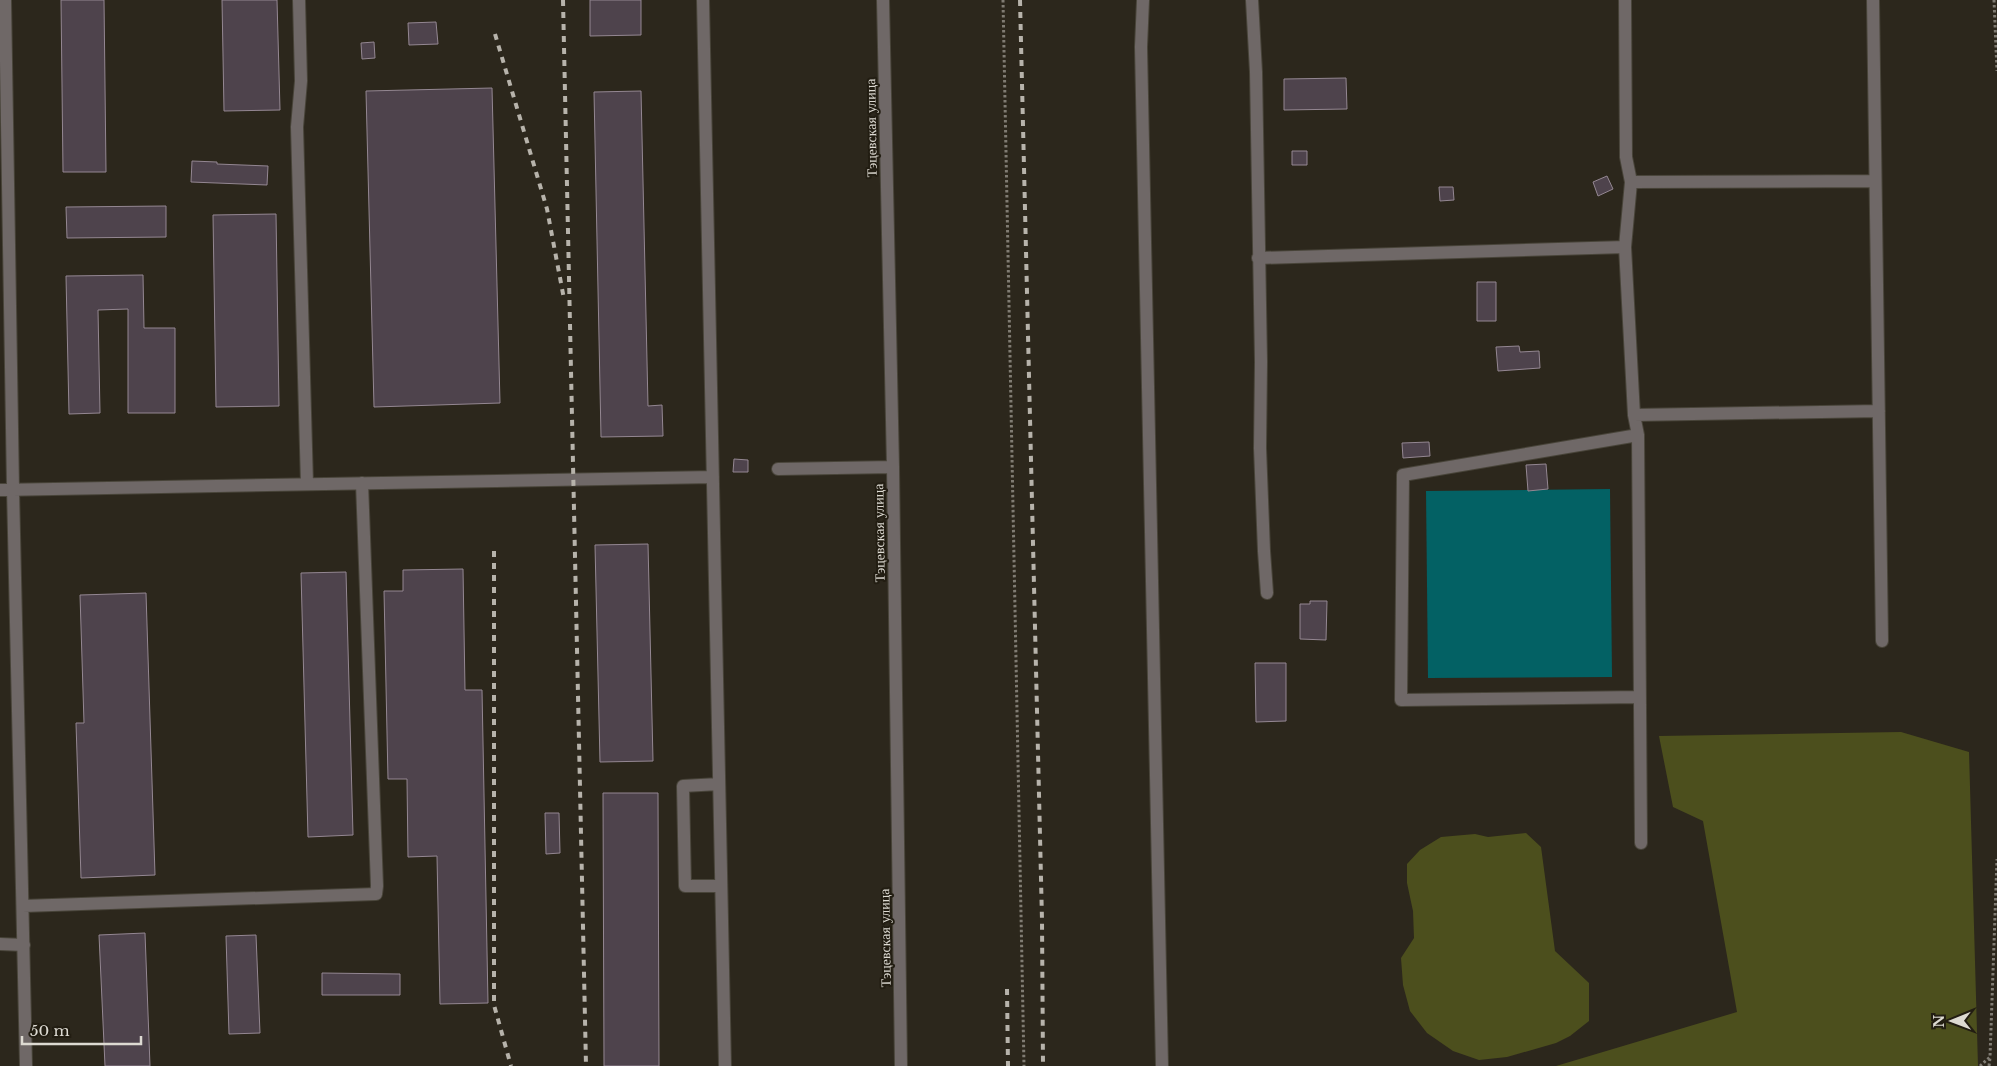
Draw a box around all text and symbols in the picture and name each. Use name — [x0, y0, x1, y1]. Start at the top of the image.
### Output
street label: Тэцевская улица — [861, 78, 881, 178]
street label: Тэцевская улица — [869, 483, 889, 583]
street label: Тэцевская улица — [875, 888, 895, 988]
north arrow — [1927, 996, 1977, 1046]
scale bar — [22, 1014, 141, 1046]
text: N — [1930, 1014, 1948, 1028]
text: 50 m — [30, 1021, 70, 1040]

